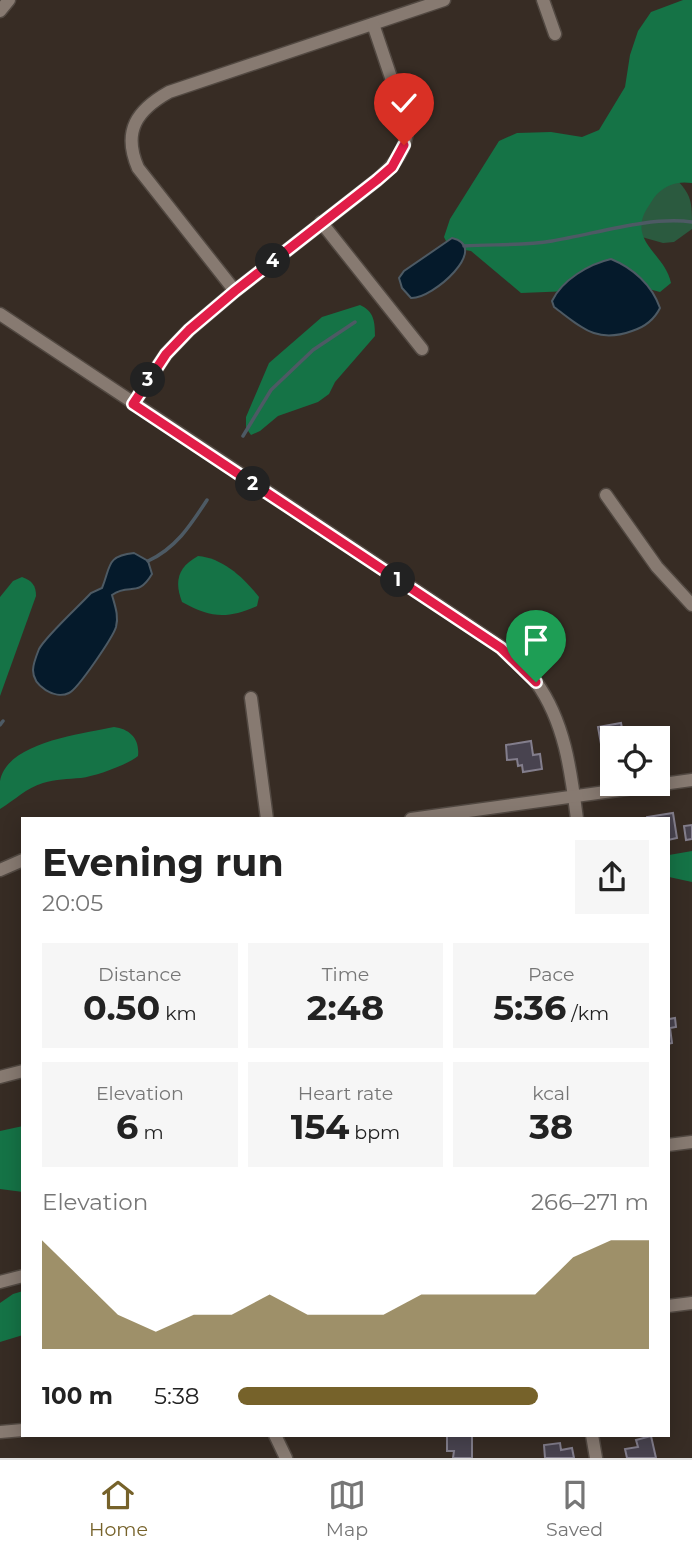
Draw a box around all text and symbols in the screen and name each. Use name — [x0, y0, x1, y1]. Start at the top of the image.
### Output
pin — [374, 73, 434, 145]
icon: check — [385, 84, 423, 122]
pin: 4 — [256, 244, 290, 278]
text: 4 — [266, 249, 279, 272]
pin: 3 — [130, 362, 166, 398]
text: 3 — [142, 368, 153, 391]
pin: 2 — [236, 466, 270, 502]
text: 2 — [247, 472, 258, 495]
pin: 1 — [380, 562, 416, 598]
text: 1 — [394, 568, 401, 591]
pin — [506, 610, 566, 682]
icon: arrive — [517, 621, 555, 659]
map controls — [600, 726, 670, 796]
button: locate — [600, 726, 670, 796]
text: Evening run — [42, 839, 284, 886]
button: share — [575, 840, 649, 914]
text: 20:05 — [42, 889, 103, 917]
text: Distance — [98, 963, 182, 986]
text: Time — [322, 963, 369, 986]
text: Pace — [528, 963, 574, 986]
text: 0.50 — [83, 986, 160, 1029]
text: 2:48 — [307, 986, 384, 1029]
text: 5:36 — [493, 986, 566, 1029]
text: km — [160, 1002, 197, 1025]
text: /km — [566, 1002, 609, 1025]
text: Elevation — [96, 1082, 184, 1105]
text: Heart rate — [298, 1082, 393, 1105]
text: kcal — [532, 1082, 570, 1105]
text: 6 — [116, 1105, 138, 1148]
text: 154 — [291, 1105, 349, 1148]
text: 38 — [529, 1105, 573, 1148]
text: m — [138, 1121, 164, 1144]
text: bpm — [349, 1121, 400, 1144]
text: Elevation — [42, 1188, 148, 1216]
text: 266–271 m — [531, 1188, 649, 1216]
text: 100 m — [42, 1382, 113, 1410]
text: 5:38 — [154, 1382, 200, 1410]
tab: Home — [89, 1476, 148, 1541]
tab: Map — [326, 1476, 368, 1541]
tab: Saved — [546, 1476, 603, 1541]

